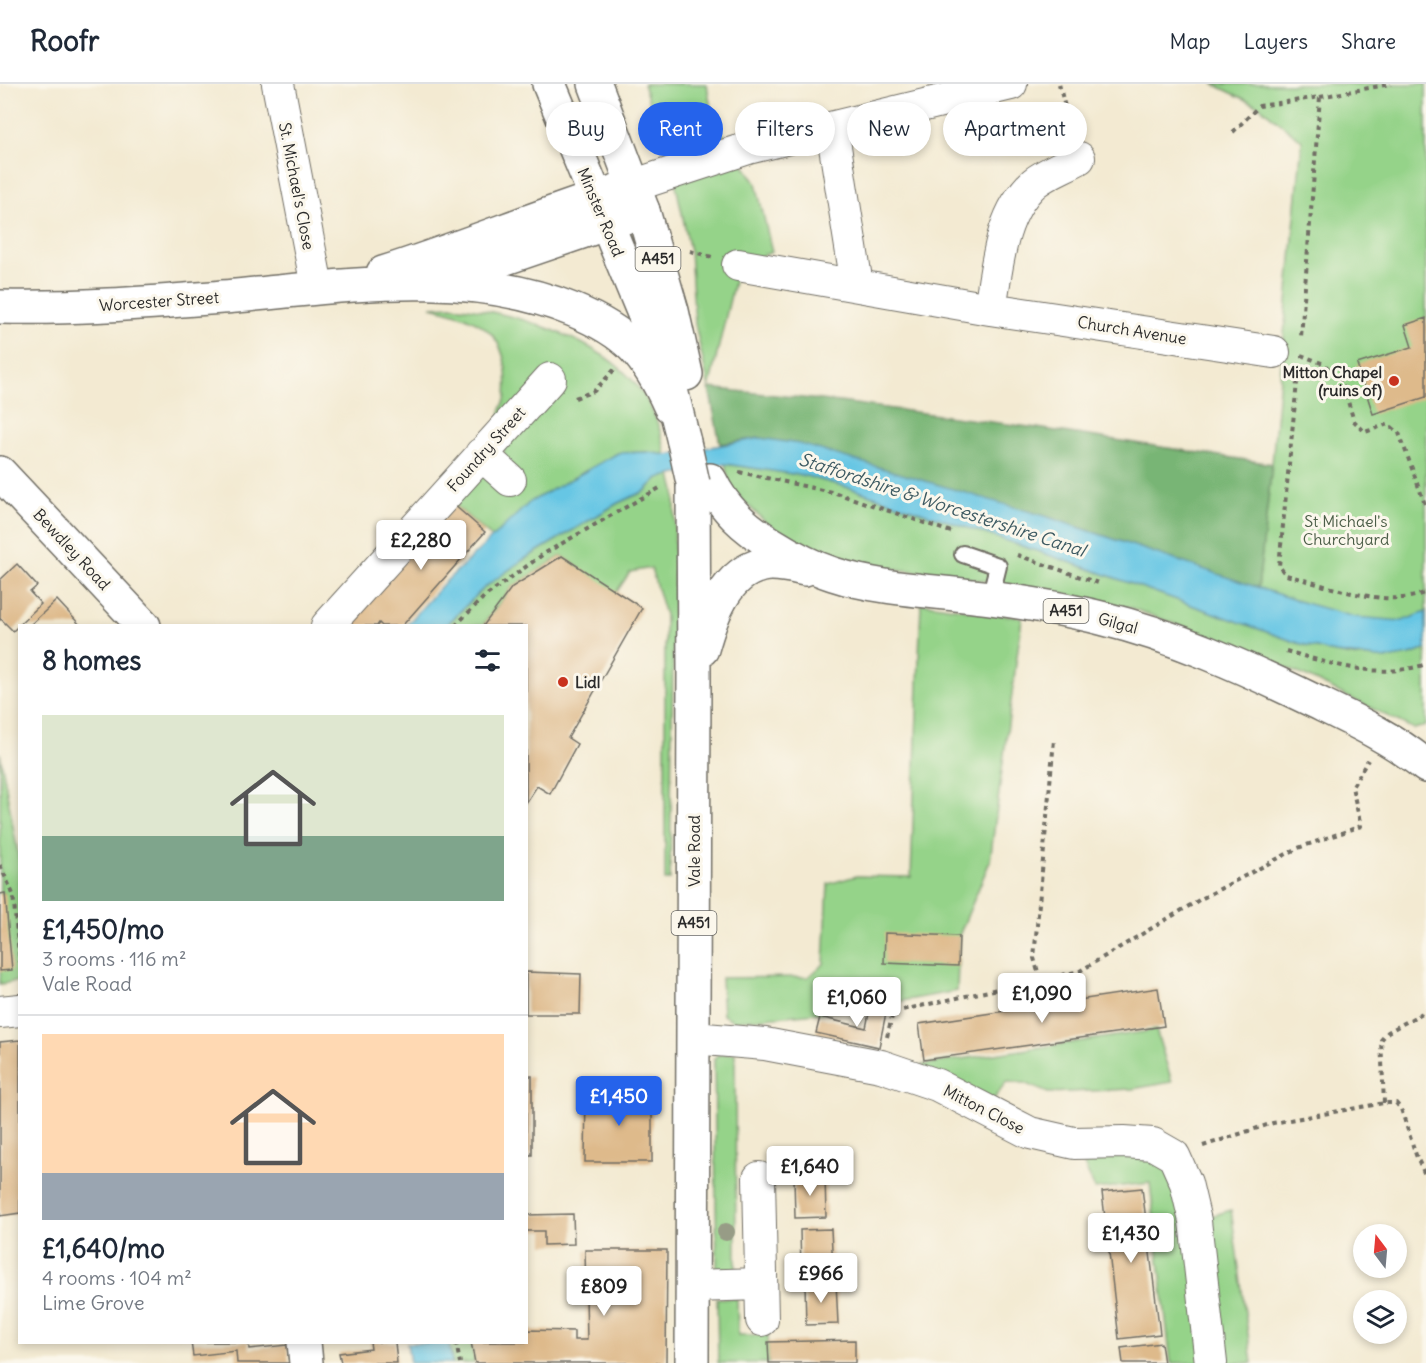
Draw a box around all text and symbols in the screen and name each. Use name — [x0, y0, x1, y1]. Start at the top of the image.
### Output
text: Roofr — [30, 23, 99, 59]
text: Map — [1170, 28, 1210, 55]
text: Layers — [1243, 28, 1308, 55]
text: Share — [1341, 28, 1396, 55]
chip: Buy — [546, 102, 626, 156]
chip: Rent — [638, 102, 723, 156]
chip: Filters — [735, 102, 835, 156]
chip: New — [847, 102, 931, 156]
chip: Apartment — [943, 102, 1087, 156]
street label: St. Michael's Close — [275, 121, 319, 251]
street label: Minster Road — [573, 164, 629, 260]
road number: A451 — [636, 247, 680, 271]
street label: Worcester Street — [98, 287, 220, 315]
street label: Church Avenue — [1076, 312, 1188, 348]
place label: Mitton Chapel (ruins of) — [1282, 362, 1382, 401]
marker: Mitton Chapel (ruins of) — [1387, 374, 1401, 388]
street label: Foundry Street — [443, 402, 530, 496]
water label: Staffordshire & Worcestershire Canal — [796, 447, 1091, 563]
street label: Bewdley Road — [29, 504, 115, 594]
park label: St Michael's Churchyard — [1303, 511, 1389, 549]
pin: £2,280 — [372, 520, 470, 571]
text: £2,280 — [390, 527, 452, 552]
road number: A451 — [1044, 599, 1088, 623]
street label: Gilgal — [1096, 608, 1140, 638]
text: 8 homes — [42, 644, 141, 677]
icon: filters — [471, 644, 504, 677]
place label: Lidl — [575, 672, 600, 692]
marker: Lidl — [556, 675, 570, 689]
icon: home — [219, 754, 327, 862]
street label: Vale Road — [684, 815, 704, 887]
road number: A451 — [672, 911, 716, 935]
text: £1,450/mo — [42, 913, 164, 946]
text: 3 rooms · 116 m² — [42, 946, 186, 971]
text: Vale Road — [42, 971, 132, 996]
pin: £1,090 — [993, 973, 1091, 1024]
pin: £1,060 — [808, 977, 906, 1028]
text: £1,090 — [1012, 980, 1072, 1005]
text: £1,060 — [827, 984, 887, 1009]
icon: home — [219, 1073, 327, 1181]
pin: £1,450 — [570, 1076, 668, 1127]
street label: Mitton Close — [940, 1080, 1028, 1138]
text: £1,450 — [590, 1083, 648, 1108]
pin: £1,640 — [761, 1146, 859, 1197]
text: £1,640 — [781, 1153, 839, 1178]
pin: £1,430 — [1082, 1213, 1180, 1264]
text: £1,430 — [1102, 1220, 1160, 1245]
north arrow — [1353, 1224, 1407, 1278]
map controls — [1353, 1224, 1407, 1344]
text: £1,640/mo — [42, 1232, 165, 1265]
pin: £966 — [785, 1253, 857, 1304]
text: £966 — [798, 1260, 844, 1285]
text: 4 rooms · 104 m² — [42, 1265, 192, 1290]
pin: £809 — [568, 1266, 640, 1317]
text: £809 — [581, 1273, 627, 1298]
text: Lime Grove — [42, 1290, 145, 1315]
button: layers — [1353, 1290, 1407, 1344]

